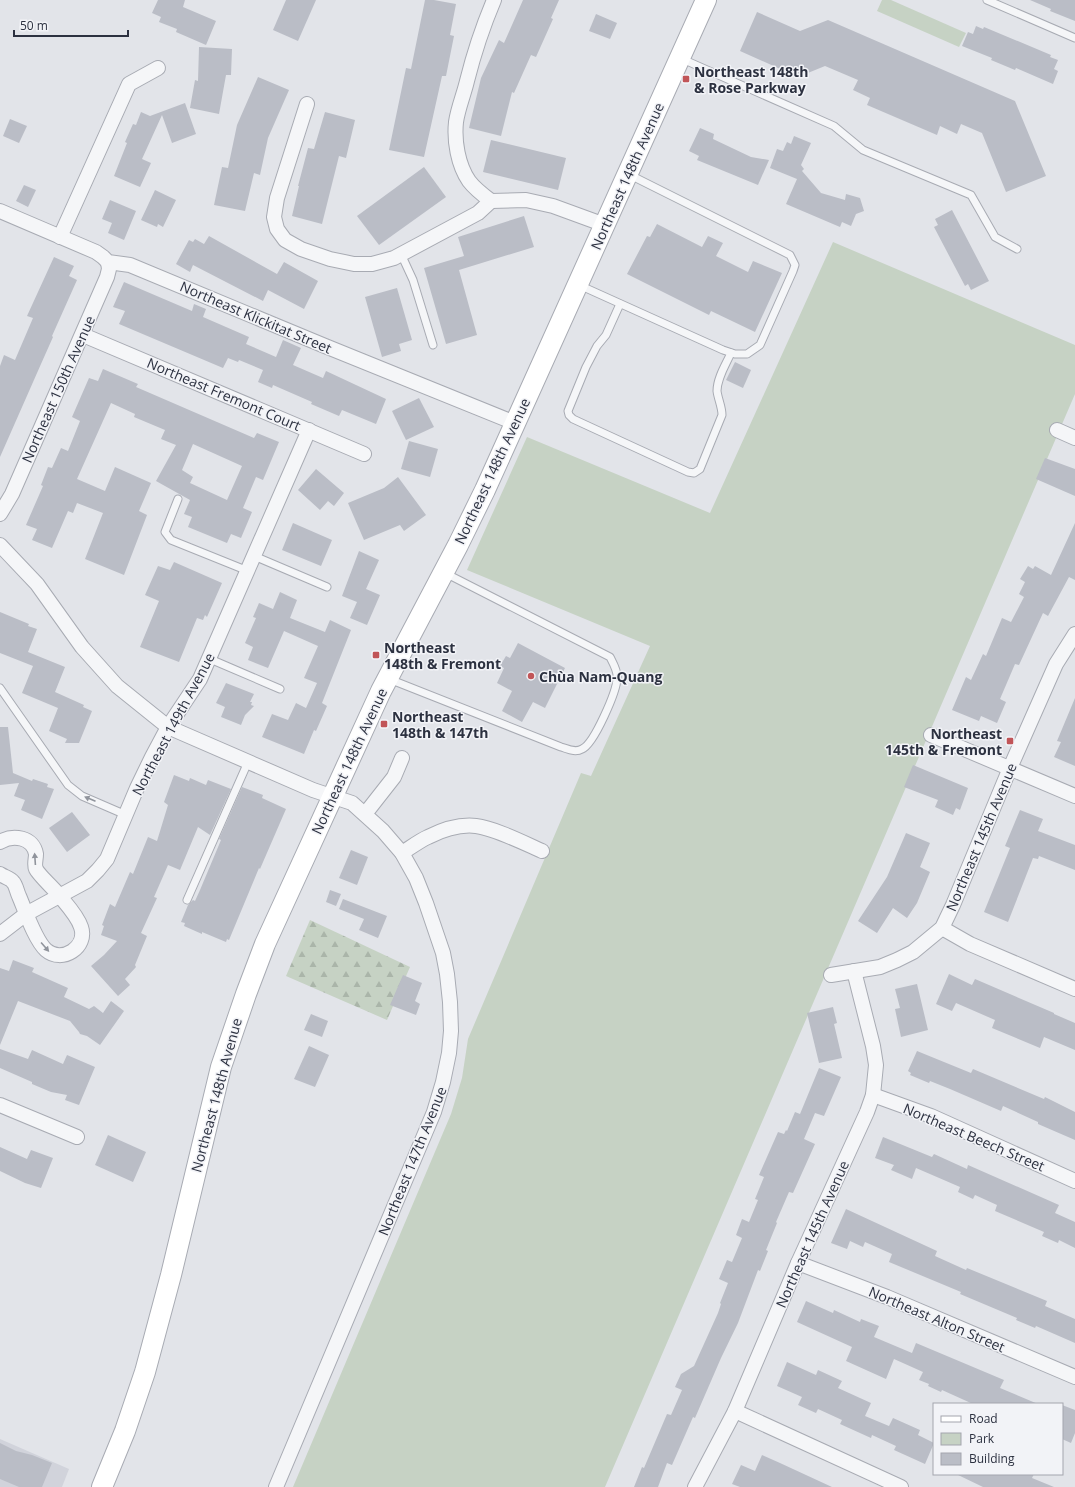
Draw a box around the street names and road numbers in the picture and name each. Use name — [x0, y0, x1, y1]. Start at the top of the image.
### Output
street label: Northeast 148th Avenue — [586, 99, 668, 253]
street label: Northeast Klickitat Street — [177, 276, 335, 358]
street label: Northeast 150th Avenue — [17, 312, 99, 466]
street label: Northeast Fremont Court — [144, 353, 304, 435]
street label: Northeast 148th Avenue — [450, 395, 534, 547]
street label: Northeast 149th Avenue — [127, 649, 219, 799]
street label: Northeast 148th Avenue — [307, 685, 391, 837]
street label: Northeast 145th Avenue — [941, 760, 1021, 914]
street label: Northeast 148th Avenue — [186, 1016, 246, 1174]
street label: Northeast 147th Avenue — [373, 1084, 451, 1238]
street label: Northeast Beech Street — [900, 1099, 1048, 1175]
street label: Northeast 145th Avenue — [771, 1157, 853, 1311]
street label: Northeast Alton Street — [866, 1282, 1008, 1356]

